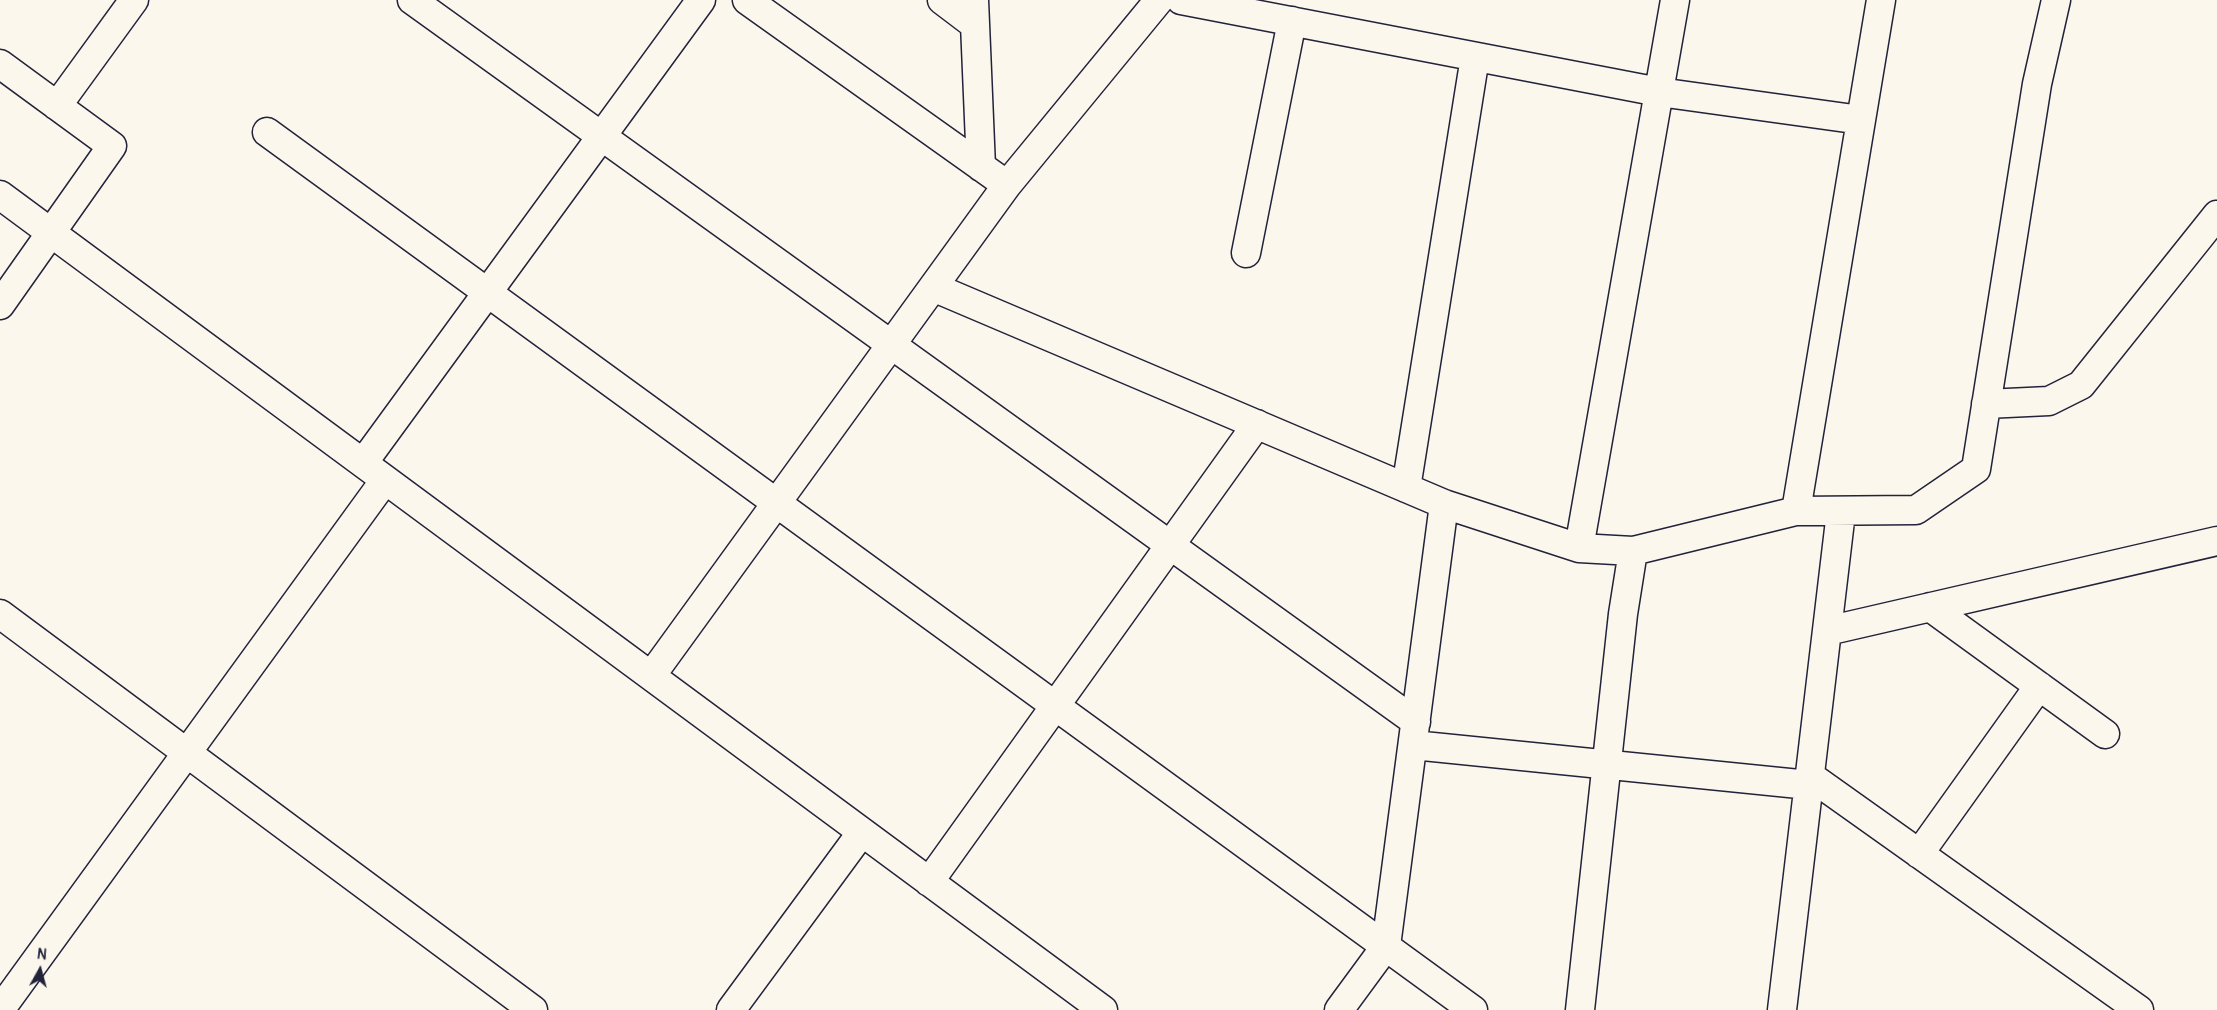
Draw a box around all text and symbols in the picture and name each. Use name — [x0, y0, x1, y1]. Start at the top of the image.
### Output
north arrow — [15, 945, 65, 995]
text: N — [36, 946, 48, 964]

